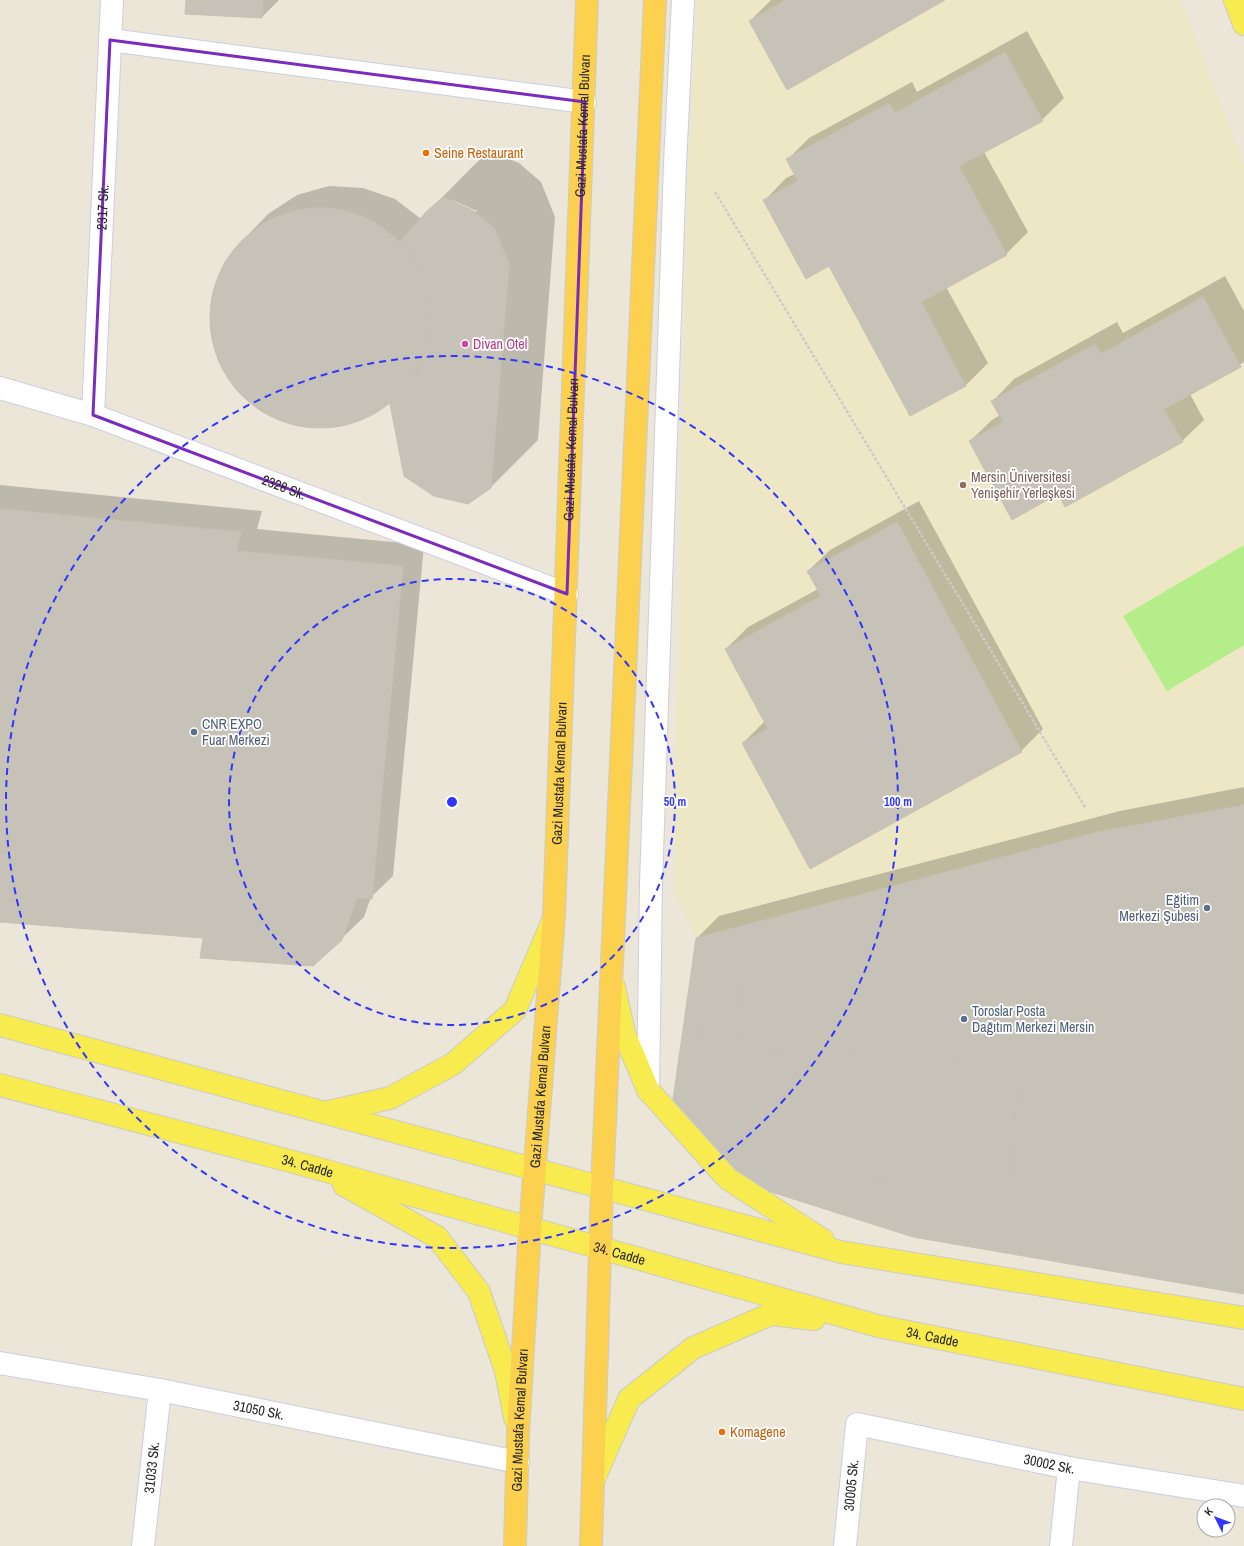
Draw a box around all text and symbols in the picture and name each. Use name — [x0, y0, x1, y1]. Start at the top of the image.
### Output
street label: Gazi Mustafa Kemal Bulvarı — [571, 54, 594, 198]
place label: Seine Restaurant — [434, 144, 523, 162]
marker: Seine Restaurant — [421, 148, 431, 158]
street label: 2317 Sk. — [92, 184, 113, 230]
place label: Divan Otel — [473, 335, 527, 353]
marker: Divan Otel — [460, 339, 470, 349]
street label: Gazi Mustafa Kemal Bulvarı — [559, 378, 582, 521]
place label: Mersin Üniversitesi Yenişehir Yerleşkesi — [971, 468, 1075, 502]
street label: 2328 Sk. — [260, 471, 308, 504]
marker: Mersin Üniversitesi Yenişehir Yerleşkesi — [958, 480, 968, 490]
street label: Gazi Mustafa Kemal Bulvarı — [548, 702, 571, 845]
place label: CNR EXPO Fuar Merkezi — [202, 715, 270, 749]
marker: CNR EXPO Fuar Merkezi — [189, 727, 199, 737]
text: 50 m — [664, 794, 686, 810]
text: 100 m — [884, 794, 912, 810]
centre of rings — [445, 795, 459, 809]
place label: Eğitim Merkezi Şubesi — [1119, 891, 1199, 925]
marker: Eğitim Merkezi Şubesi — [1202, 903, 1212, 913]
place label: Toroslar Posta Dağıtım Merkezi Mersin — [972, 1002, 1095, 1036]
marker: Toroslar Posta Dağıtım Merkezi Mersin — [959, 1014, 969, 1024]
street label: Gazi Mustafa Kemal Bulvarı — [526, 1025, 555, 1169]
street label: 34. Cadde — [280, 1150, 336, 1182]
street label: 34. Cadde — [592, 1238, 647, 1269]
street label: 34. Cadde — [905, 1323, 960, 1351]
street label: Gazi Mustafa Kemal Bulvarı — [507, 1348, 532, 1492]
street label: 31050 Sk. — [232, 1396, 286, 1424]
place label: Komagene — [730, 1423, 786, 1441]
marker: Komagene — [717, 1427, 727, 1437]
street label: 31033 Sk. — [140, 1441, 163, 1494]
street label: 30002 Sk. — [1022, 1450, 1076, 1478]
street label: 30005 Sk. — [839, 1459, 862, 1512]
north arrow — [1196, 1498, 1236, 1538]
text: K — [1201, 1504, 1216, 1518]

